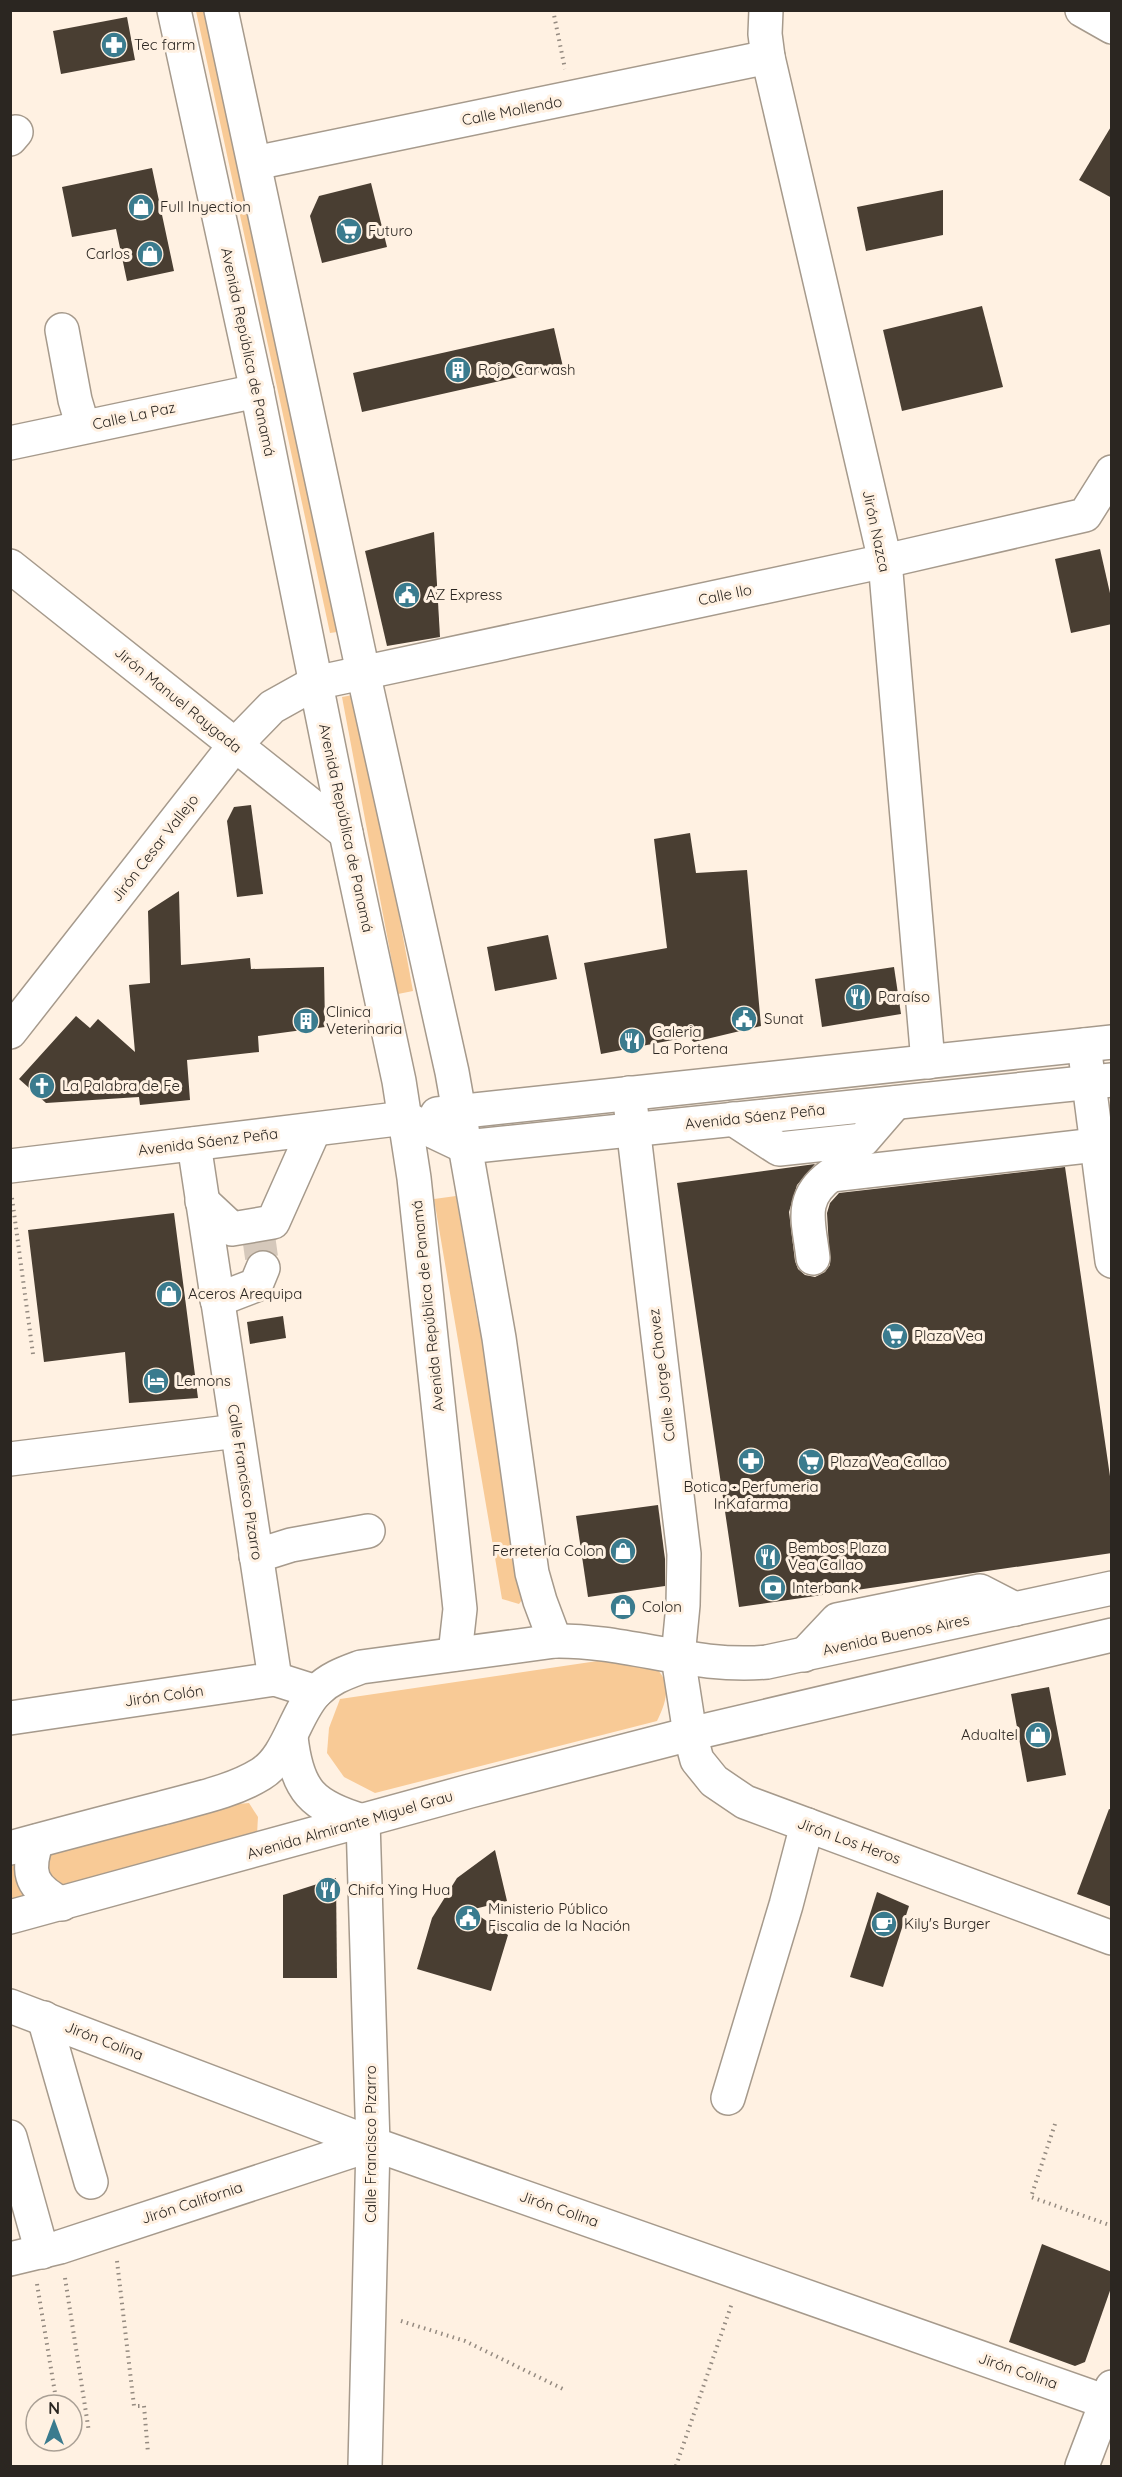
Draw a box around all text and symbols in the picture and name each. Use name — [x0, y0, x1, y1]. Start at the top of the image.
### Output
pharmacy icon: Tec farm — [99, 30, 129, 60]
place label: Tec farm — [134, 35, 196, 54]
street label: Calle Mollendo — [460, 91, 564, 130]
shop icon: Full Inyection — [126, 192, 156, 222]
place label: Full Inyection — [160, 197, 251, 216]
supermarket icon: Futuro — [334, 216, 364, 246]
place label: Futuro — [368, 221, 413, 240]
shop icon: Carlos — [135, 239, 165, 269]
place label: Carlos — [86, 244, 130, 263]
street label: Avenida República de Panamá — [217, 246, 280, 458]
building icon: Rojo Carwash — [443, 355, 473, 385]
place label: Rojo Carwash — [478, 360, 576, 379]
street label: Calle La Paz — [91, 397, 177, 434]
street label: Jirón Nazca — [859, 488, 894, 574]
public building icon: AZ Express — [392, 580, 422, 610]
street label: Calle Ilo — [696, 580, 753, 609]
place label: AZ Express — [426, 585, 502, 604]
street label: Jirón Manuel Raygada — [111, 642, 246, 757]
street label: Avenida República de Panamá — [315, 722, 378, 934]
street label: Jirón Cesar Vallejo — [107, 790, 202, 905]
restaurant icon: Paraíso — [843, 982, 873, 1012]
place label: Paraíso — [878, 987, 930, 1006]
place label: Clinica Veterinaria — [326, 1002, 402, 1038]
public building icon: Sunat — [729, 1004, 759, 1034]
building icon: Clinica Veterinaria — [291, 1006, 321, 1036]
place label: Sunat — [764, 1009, 804, 1028]
place label: Galeria La Portena — [652, 1022, 728, 1058]
restaurant icon: Galeria La Portena — [617, 1026, 647, 1056]
church icon: La Palabra de Fe — [27, 1071, 57, 1101]
place label: La Palabra de Fe — [62, 1076, 180, 1095]
street label: Avenida Sáenz Peña — [684, 1100, 826, 1133]
street label: Avenida Sáenz Peña — [137, 1123, 279, 1160]
street label: Avenida República de Panamá — [407, 1199, 448, 1413]
shop icon: Aceros Arequipa — [154, 1279, 184, 1309]
place label: Aceros Arequipa — [188, 1284, 302, 1303]
street label: Calle Jorge Chavez — [644, 1308, 679, 1443]
supermarket icon: Plaza Vea — [880, 1321, 910, 1351]
place label: Plaza Vea — [914, 1326, 983, 1345]
hotel icon: Lemons — [141, 1366, 171, 1396]
place label: Lemons — [176, 1371, 231, 1390]
street label: Calle Francisco Pizarro — [224, 1403, 267, 1561]
pharmacy icon: Botica - Perfumeria InKafarma — [736, 1446, 766, 1476]
supermarket icon: Plaza Vea Callao — [796, 1447, 826, 1477]
place label: Plaza Vea Callao — [830, 1452, 947, 1471]
place label: Botica - Perfumeria InKafarma — [683, 1477, 819, 1513]
shop icon: Ferretería Colon — [608, 1536, 638, 1566]
place label: Bembos Plaza Vea Callao — [788, 1538, 887, 1574]
place label: Ferretería Colon — [492, 1541, 604, 1560]
restaurant icon: Bembos Plaza Vea Callao — [753, 1542, 783, 1572]
bank icon: Interbank — [758, 1573, 788, 1603]
place label: Interbank — [792, 1578, 859, 1597]
shop icon: Colon — [608, 1592, 638, 1622]
place label: Colon — [642, 1597, 682, 1616]
street label: Avenida Buenos Aires — [821, 1610, 971, 1659]
street label: Jirón Colón — [123, 1681, 205, 1710]
shop icon: Adualtel — [1023, 1720, 1053, 1750]
place label: Adualtel — [961, 1725, 1018, 1744]
street label: Avenida Almirante Miguel Grau — [245, 1786, 455, 1863]
street label: Jirón Los Heros — [795, 1813, 903, 1868]
restaurant icon: Chifa Ying Hua — [313, 1875, 343, 1905]
place label: Chifa Ying Hua — [348, 1880, 450, 1899]
place label: Ministerio Público Fiscalia de la Nación — [488, 1899, 630, 1935]
public building icon: Ministerio Público Fiscalia de la Nación — [453, 1903, 483, 1933]
cafe icon: Kily's Burger — [869, 1909, 899, 1939]
place label: Kily's Burger — [904, 1914, 990, 1933]
street label: Jirón Colina — [62, 2017, 146, 2064]
street label: Calle Francisco Pizarro — [361, 2065, 380, 2223]
street label: Jirón California — [139, 2177, 245, 2228]
street label: Jirón Colina — [517, 2186, 601, 2231]
street label: Jirón Colina — [976, 2348, 1060, 2393]
north arrow — [24, 2393, 84, 2453]
text: N — [48, 2398, 60, 2418]

